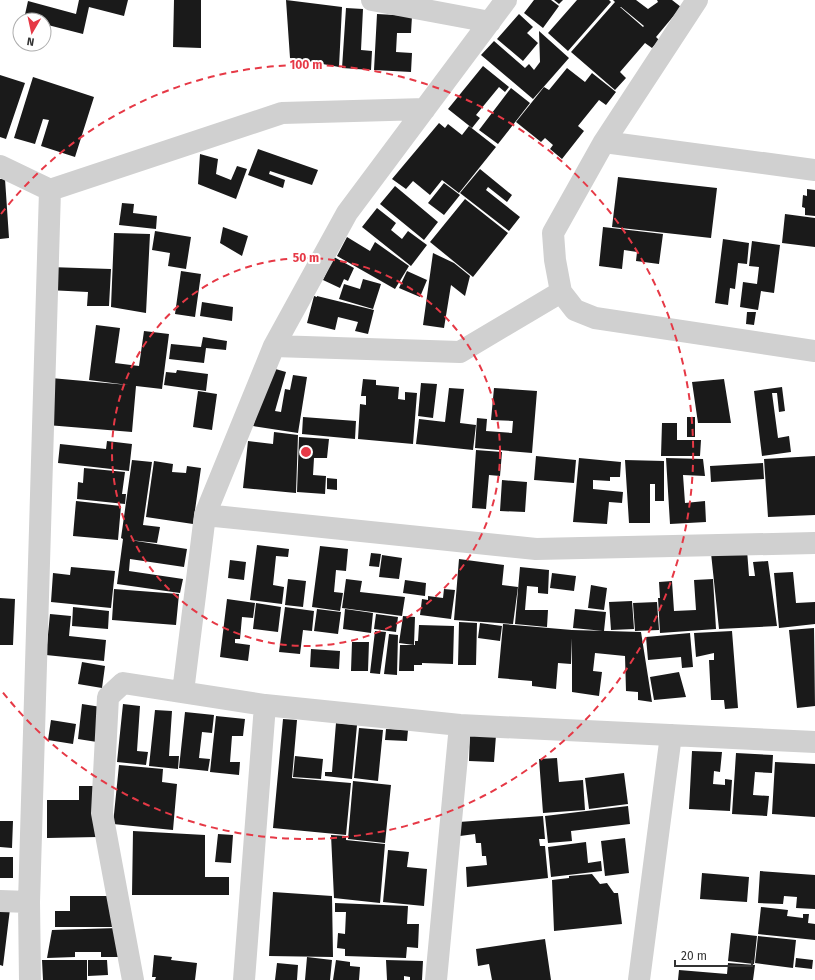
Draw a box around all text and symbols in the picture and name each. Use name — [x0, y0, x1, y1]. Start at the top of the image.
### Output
north arrow — [12, 12, 52, 52]
text: N — [26, 34, 35, 48]
text: 100 m — [290, 58, 322, 72]
text: 50 m — [293, 251, 319, 265]
centre of rings — [299, 445, 313, 459]
scale bar — [675, 942, 752, 968]
text: 20 m — [681, 949, 707, 963]

